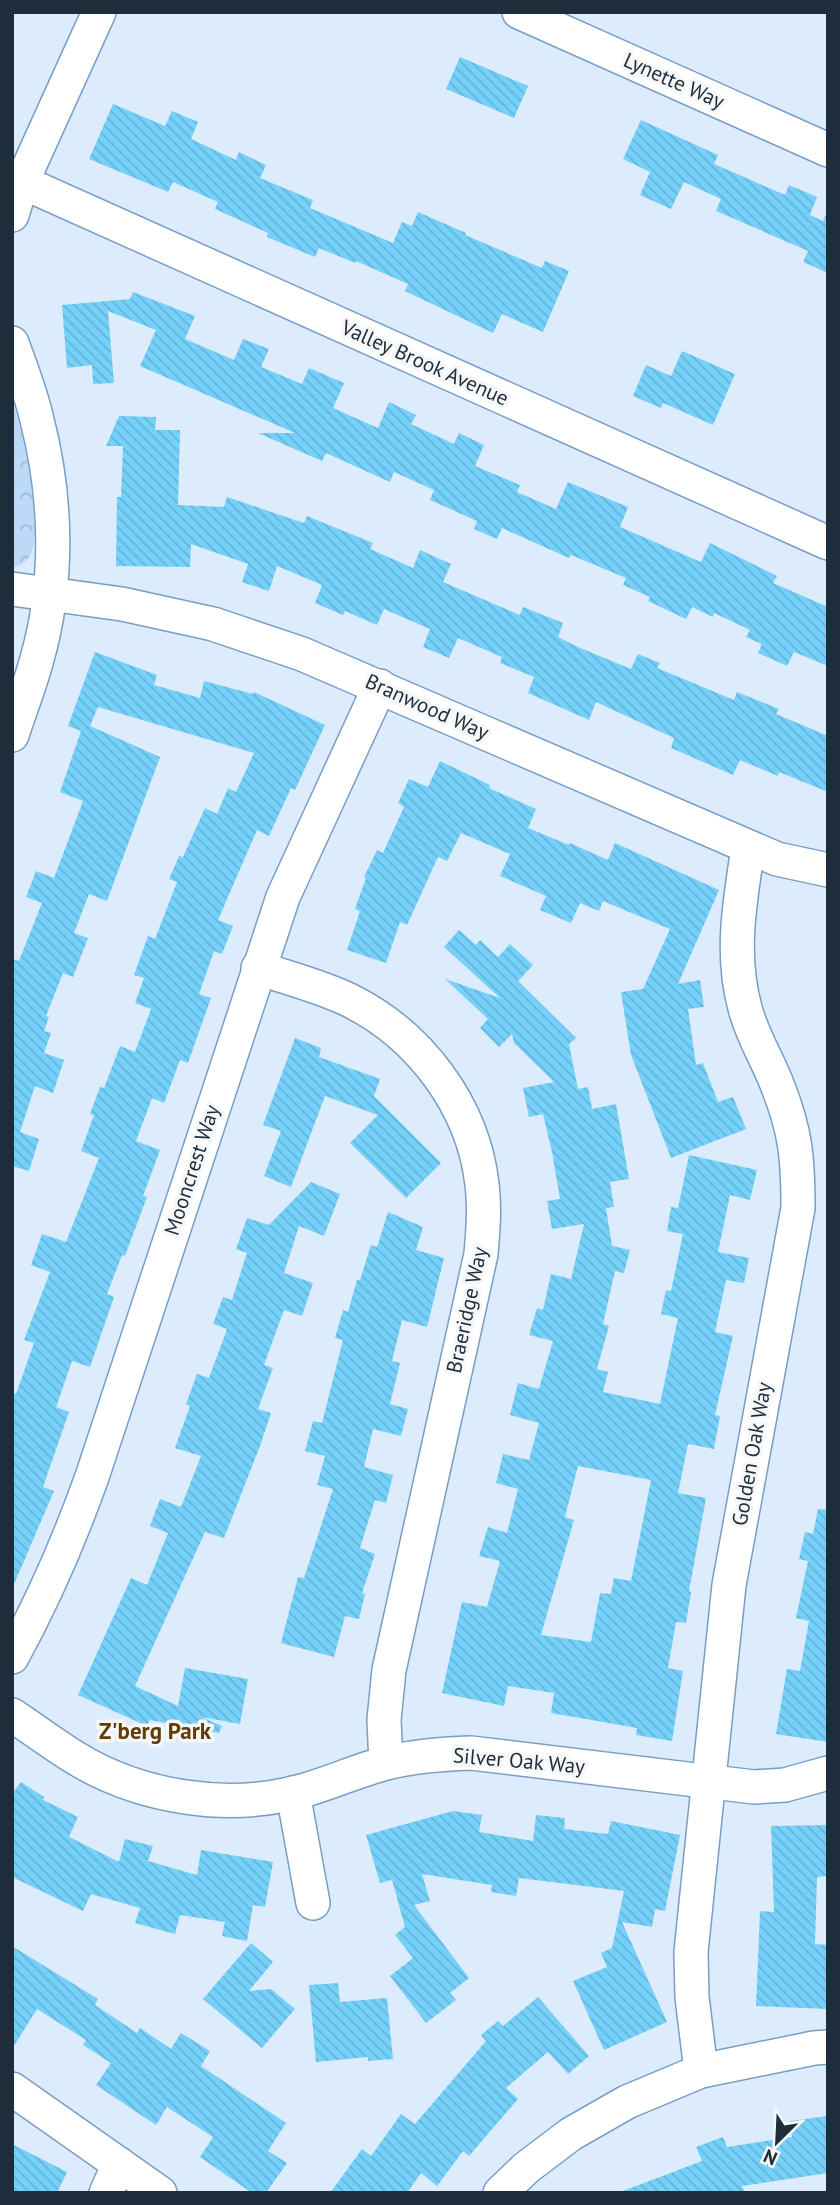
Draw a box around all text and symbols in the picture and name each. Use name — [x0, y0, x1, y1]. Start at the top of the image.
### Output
street label: Lynette Way — [620, 46, 729, 115]
street label: Valley Brook Avenue — [336, 313, 513, 412]
street label: Branwood Way — [361, 667, 493, 746]
street label: Mooncrest Way — [158, 1101, 225, 1239]
street label: Braeridge Way — [440, 1244, 493, 1376]
street label: Golden Oak Way — [726, 1380, 777, 1528]
district label: Z'berg Park — [99, 1716, 212, 1745]
street label: Silver Oak Way — [452, 1741, 586, 1780]
north arrow — [742, 2107, 812, 2177]
text: N — [760, 2144, 781, 2171]

